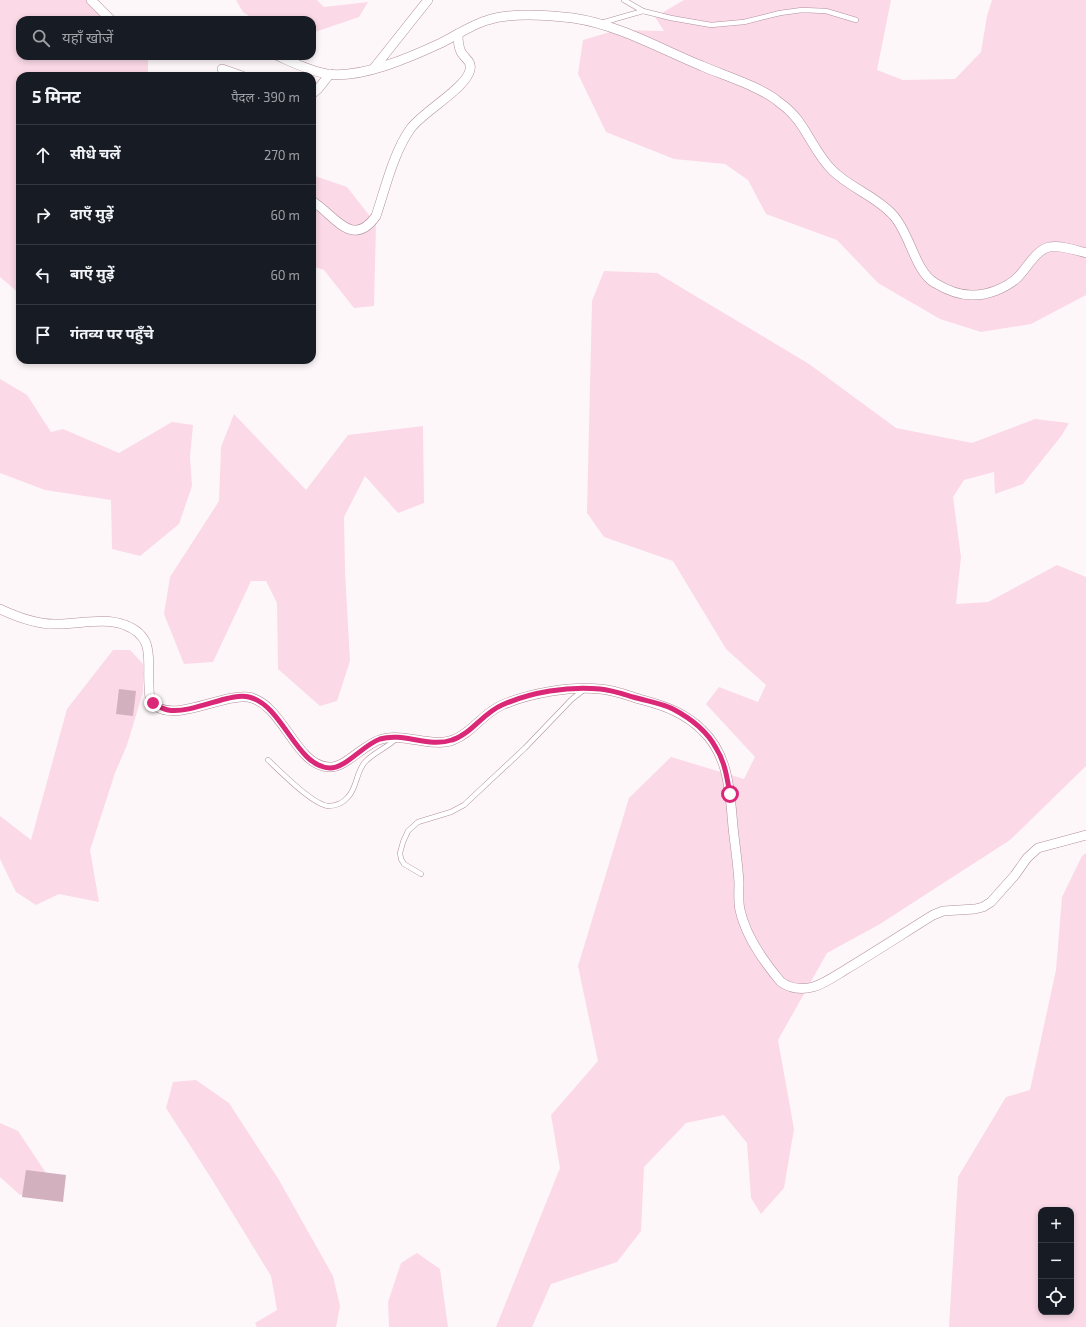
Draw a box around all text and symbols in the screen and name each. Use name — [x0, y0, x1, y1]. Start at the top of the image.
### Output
search box — [16, 16, 316, 60]
icon: search — [30, 27, 52, 49]
text: यहाँ खोजें — [62, 28, 113, 46]
text: 5 मिनट — [32, 86, 81, 106]
text: पैदल · 390 m — [231, 89, 300, 105]
icon: ahead — [32, 144, 54, 166]
text: सीधे चलें — [70, 144, 121, 162]
text: 270 m — [264, 147, 300, 163]
icon: right — [32, 204, 54, 226]
text: दाएँ मुड़ें — [70, 204, 114, 222]
text: 60 m — [270, 207, 300, 223]
icon: left — [32, 264, 54, 286]
text: बाएँ मुड़ें — [70, 264, 114, 282]
text: 60 m — [270, 267, 300, 283]
icon: arrive — [32, 324, 54, 346]
text: गंतव्य पर पहुँचे — [70, 324, 154, 342]
route end — [144, 694, 162, 712]
route start — [721, 785, 739, 803]
map controls — [1038, 1207, 1074, 1315]
button: + — [1038, 1207, 1074, 1243]
button: − — [1038, 1243, 1074, 1279]
button: locate — [1038, 1279, 1074, 1315]

